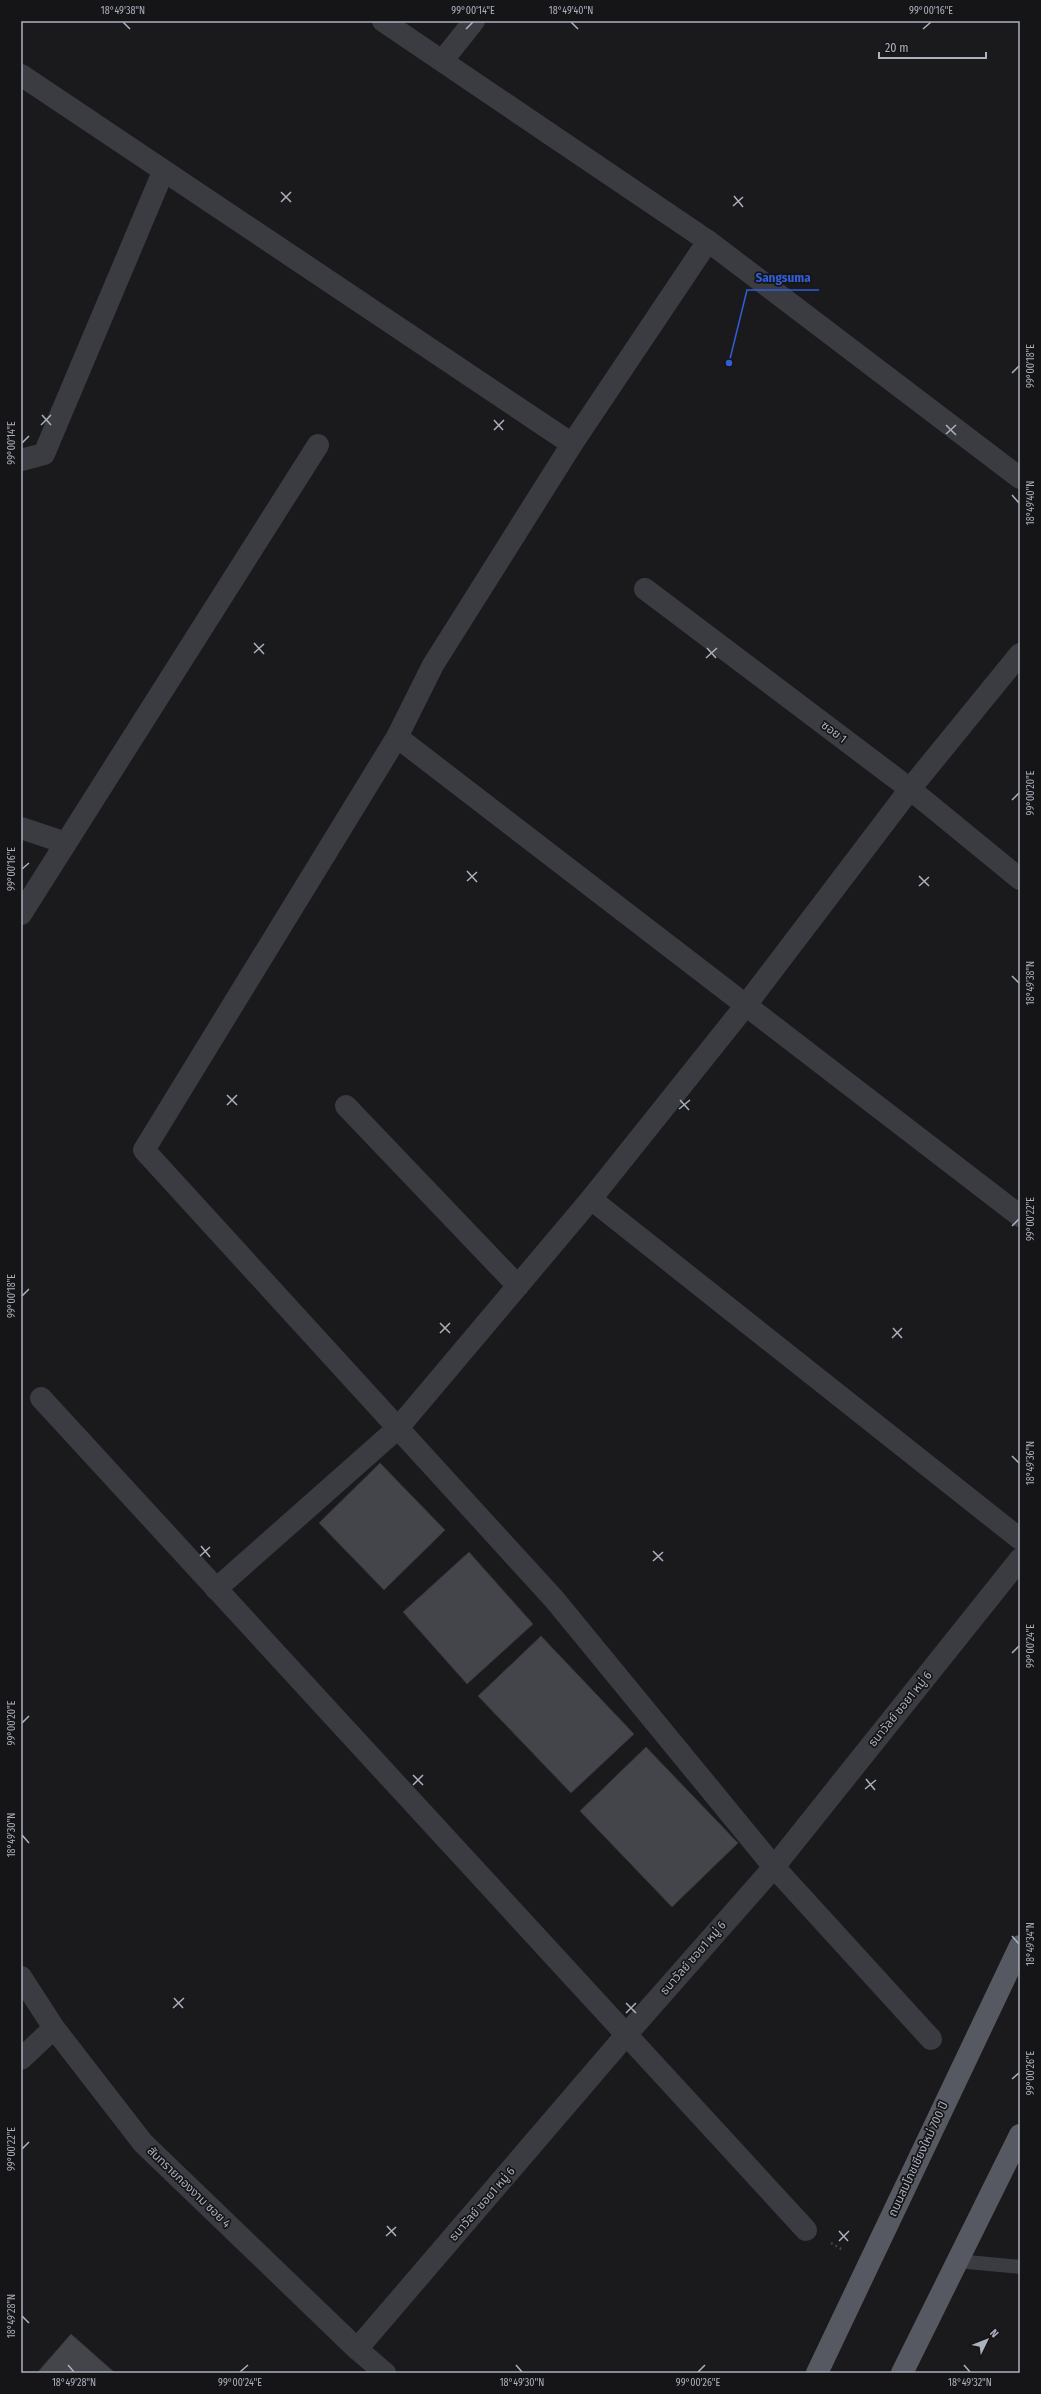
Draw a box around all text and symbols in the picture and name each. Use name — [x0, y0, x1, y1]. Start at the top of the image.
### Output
text: 18°49'38"N — [101, 5, 145, 17]
text: 99°00'14"E — [451, 5, 495, 17]
text: 18°49'40"N — [549, 5, 593, 17]
text: 99°00'16"E — [909, 5, 953, 17]
scale bar — [879, 34, 986, 60]
text: 20 m — [885, 41, 909, 55]
callout: Sangsuma — [747, 265, 819, 290]
text: Sangsuma — [755, 270, 811, 285]
text: 99°00'18"E — [1025, 344, 1037, 388]
text: 99°00'14"E — [6, 421, 18, 465]
text: 18°49'40"N — [1025, 481, 1037, 525]
street label: ซอย 1 — [819, 718, 849, 746]
text: 99°00'20"E — [1025, 770, 1037, 815]
text: 99°00'16"E — [6, 847, 18, 891]
text: 18°49'38"N — [1025, 961, 1037, 1005]
text: 99°00'22"E — [1025, 1197, 1037, 1241]
text: 99°00'18"E — [6, 1274, 18, 1318]
text: 18°49'36"N — [1025, 1441, 1037, 1485]
text: 99°00'24"E — [1025, 1624, 1037, 1668]
street label: ธนาวัลย์ ซอย1 หมู่ 6 — [865, 1668, 935, 1749]
text: 99°00'20"E — [6, 1700, 18, 1745]
text: 18°49'30"N — [6, 1813, 18, 1857]
street label: ธนาวัลย์ ซอย1 หมู่ 6 — [657, 1918, 729, 1998]
text: 18°49'34"N — [1025, 1922, 1037, 1966]
text: 99°00'26"E — [1025, 2050, 1037, 2095]
street label: ถนนสมโภชเชียงใหม่ 700 ปี — [885, 2099, 951, 2219]
text: 99°00'22"E — [6, 2127, 18, 2171]
street label: สันทรายกองงาม ซอย 4 — [144, 2143, 234, 2231]
street label: ธนาวัลย์ ซอย1 หมู่ 6 — [446, 2164, 518, 2244]
text: 18°49'28"N — [6, 2294, 18, 2338]
north arrow — [967, 2320, 1007, 2360]
text: N — [987, 2327, 1001, 2340]
text: 18°49'28"N — [52, 2377, 96, 2389]
text: 99°00'24"E — [218, 2377, 262, 2389]
text: 18°49'30"N — [500, 2377, 544, 2389]
text: 99°00'26"E — [676, 2377, 721, 2389]
text: 18°49'32"N — [948, 2377, 992, 2389]

